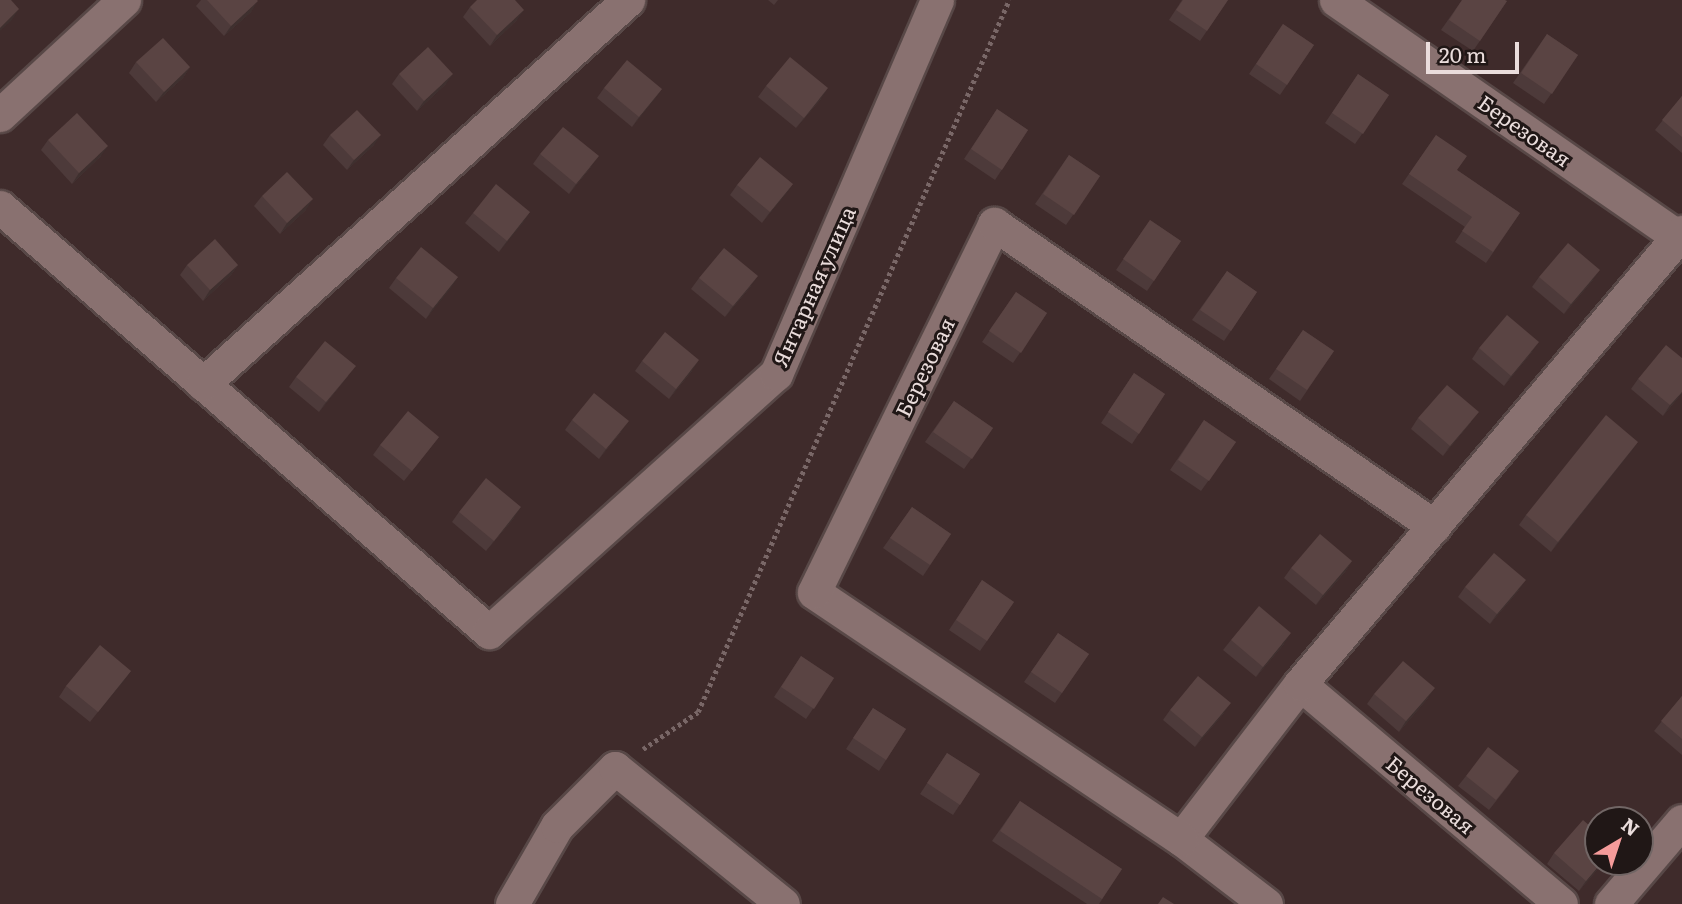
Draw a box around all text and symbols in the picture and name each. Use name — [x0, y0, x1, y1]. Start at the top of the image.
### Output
scale bar — [1430, 28, 1523, 72]
text: 20 m — [1439, 38, 1486, 69]
street label: Березовая — [1474, 89, 1576, 171]
street label: Янтарная улица — [766, 202, 860, 370]
street label: Березовая — [889, 313, 959, 421]
street label: Березовая — [1382, 750, 1480, 838]
north arrow — [1584, 806, 1654, 876]
text: N — [1616, 810, 1646, 842]

